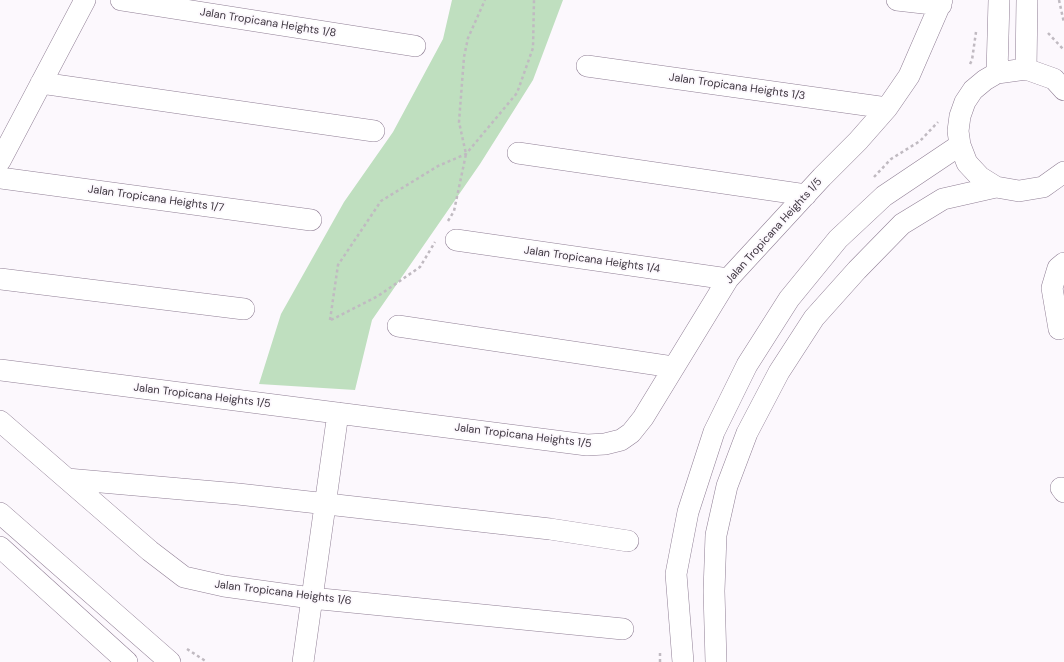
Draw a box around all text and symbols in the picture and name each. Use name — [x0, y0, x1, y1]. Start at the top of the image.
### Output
street label: Jalan Tropicana Heights 1/8 — [199, 6, 337, 40]
street label: Jalan Tropicana Heights 1/3 — [668, 71, 806, 103]
street label: Jalan Tropicana Heights 1/5 — [723, 175, 825, 287]
street label: Jalan Tropicana Heights 1/7 — [87, 183, 225, 215]
street label: Jalan Tropicana Heights 1/4 — [523, 244, 661, 276]
street label: Jalan Tropicana Heights 1/5 — [133, 381, 271, 411]
street label: Jalan Tropicana Heights 1/5 — [454, 421, 592, 451]
street label: Jalan Tropicana Heights 1/6 — [214, 578, 352, 608]

